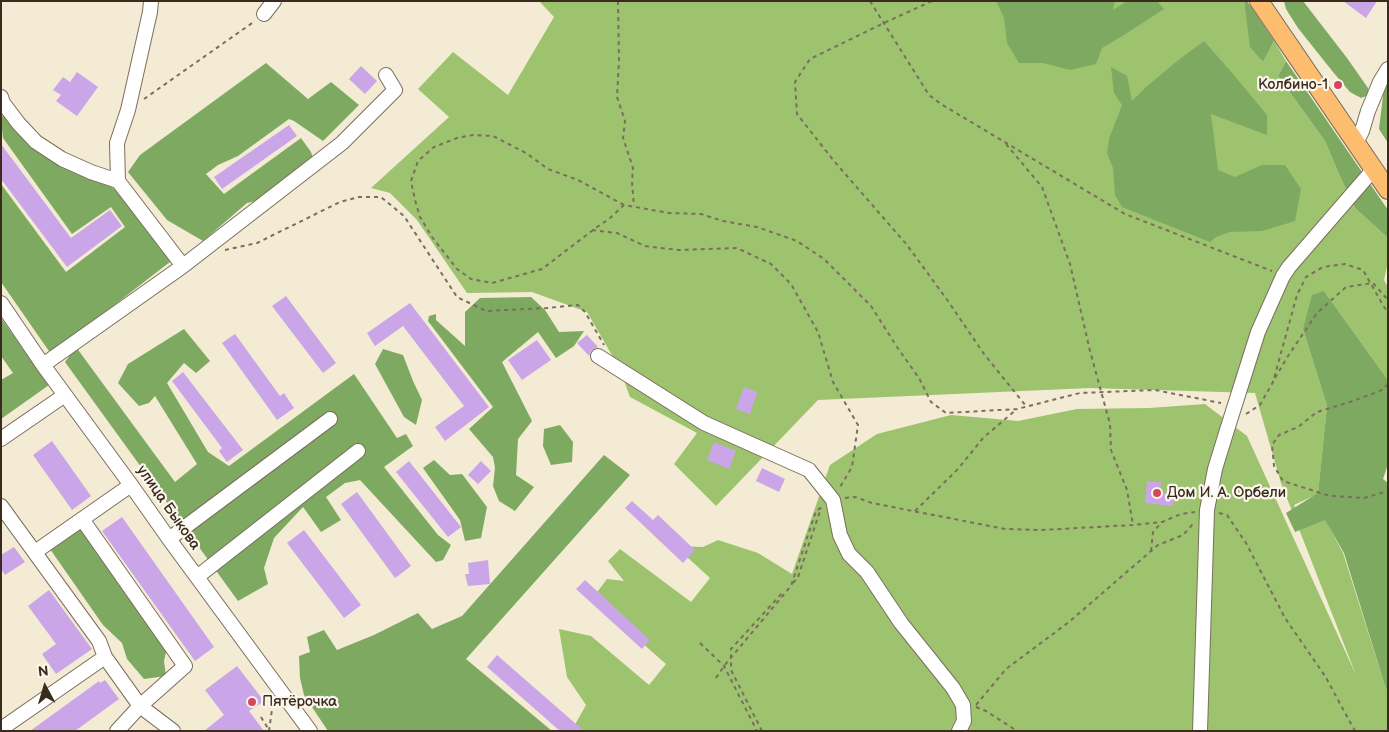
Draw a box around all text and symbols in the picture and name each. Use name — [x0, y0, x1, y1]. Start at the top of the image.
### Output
place label: Колбино-1 — [1258, 76, 1328, 94]
marker: Колбино-1 — [1332, 79, 1344, 91]
street label: улица Быкова — [132, 462, 204, 554]
place label: Дом И. А. Орбели — [1167, 484, 1286, 502]
marker: Дом И. А. Орбели — [1151, 487, 1163, 499]
north arrow — [20, 662, 70, 712]
text: N — [37, 663, 49, 681]
place label: Пятёрочка — [262, 693, 337, 711]
marker: Пятёрочка — [246, 696, 258, 708]

